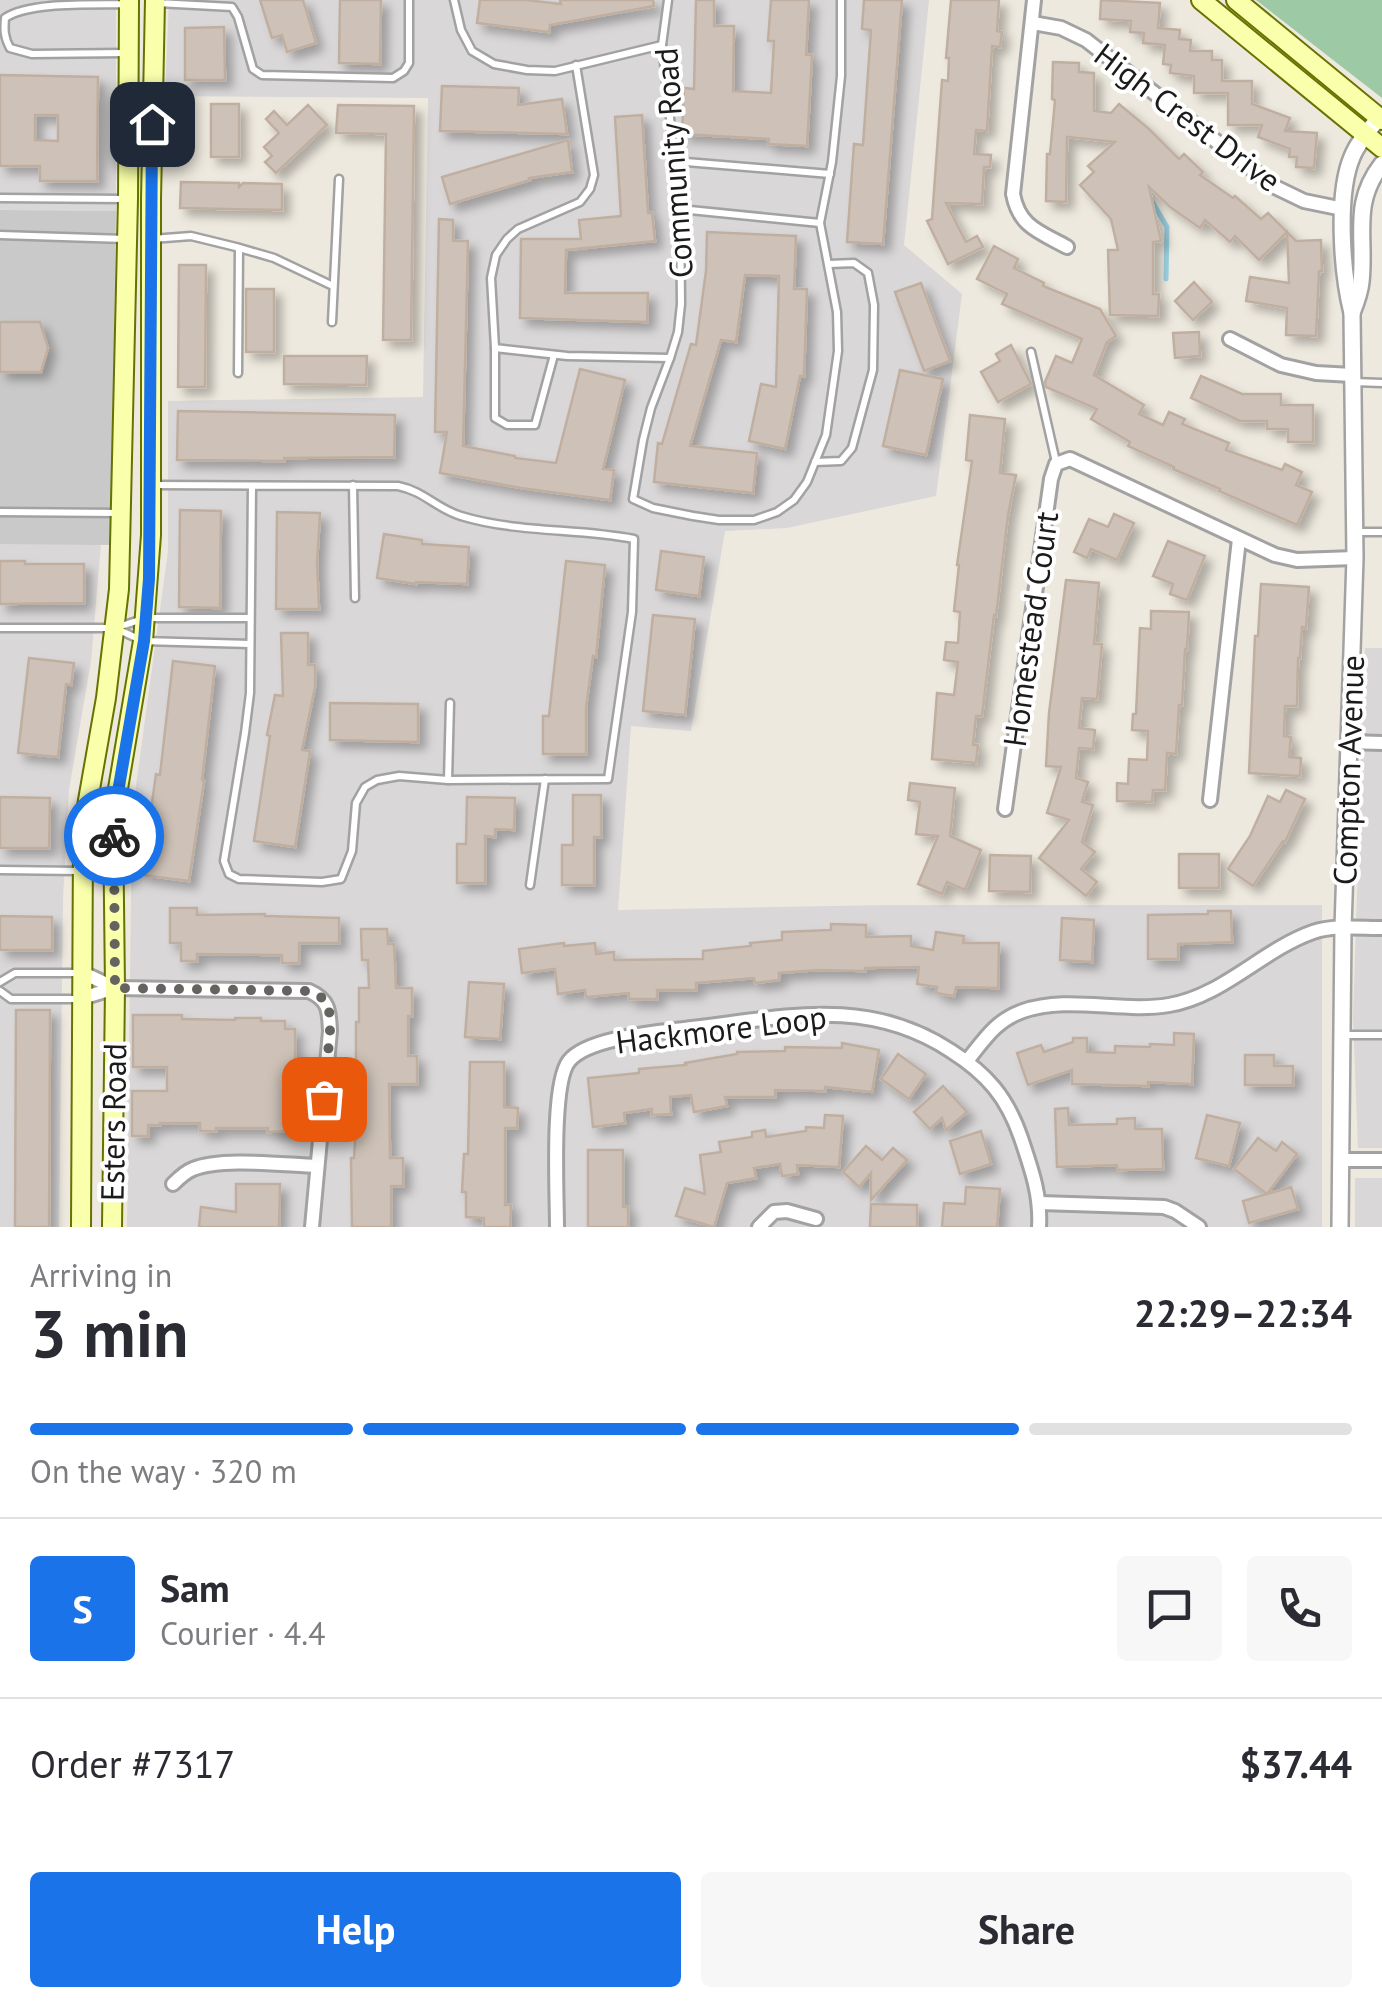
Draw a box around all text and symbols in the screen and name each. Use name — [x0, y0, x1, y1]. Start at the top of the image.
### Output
street label: High Crest Drive — [1086, 33, 1290, 201]
street label: Community Road — [644, 47, 702, 279]
pin — [110, 82, 195, 167]
icon: home — [125, 97, 180, 152]
street label: Homestead Court — [993, 509, 1067, 749]
street label: Compton Avenue — [1323, 654, 1373, 886]
courier — [64, 786, 164, 886]
icon: bike — [87, 809, 142, 864]
street label: Hackmore Loop — [613, 995, 829, 1063]
street label: Esters Road — [91, 1043, 135, 1201]
pin — [282, 1057, 367, 1142]
icon: bag — [297, 1072, 352, 1127]
text: Arriving in — [30, 1254, 172, 1296]
text: 22:29–22:34 — [1134, 1288, 1352, 1337]
text: 3 min — [30, 1291, 189, 1375]
text: On the way · 320 m — [30, 1450, 297, 1492]
button: chat — [1117, 1556, 1222, 1661]
button: phone — [1247, 1556, 1352, 1661]
text: Sam — [160, 1563, 230, 1612]
text: S — [72, 1584, 93, 1633]
text: Courier · 4.4 — [160, 1612, 326, 1654]
text: Order #7317 — [30, 1739, 235, 1788]
text: $37.44 — [1239, 1739, 1352, 1788]
button: Help — [30, 1872, 681, 1987]
button: Share — [701, 1872, 1352, 1987]

